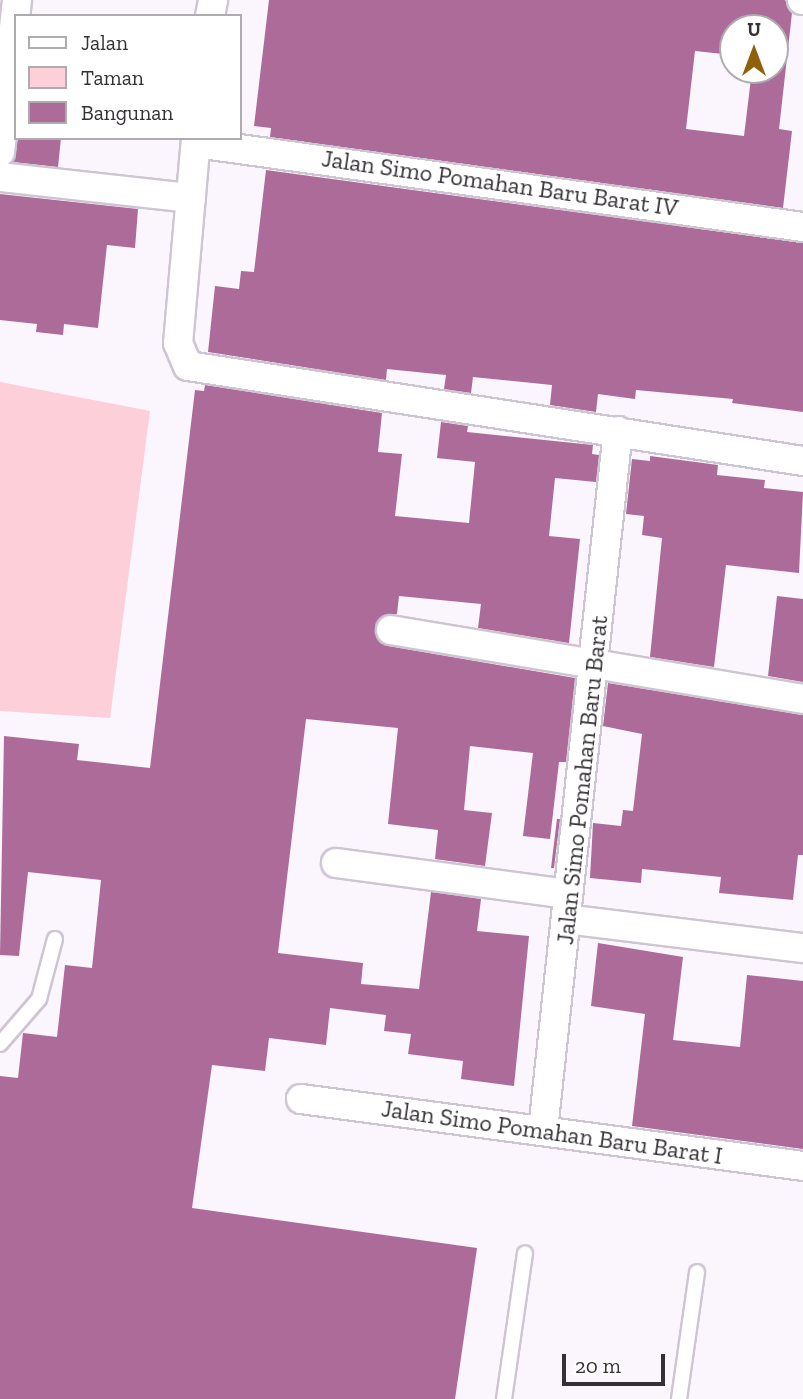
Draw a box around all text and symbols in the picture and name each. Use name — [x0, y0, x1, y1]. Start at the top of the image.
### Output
legend — [14, 14, 242, 140]
north arrow — [719, 14, 789, 84]
text: U — [747, 18, 761, 41]
text: Jalan — [81, 30, 128, 55]
text: Taman — [81, 65, 144, 90]
text: Bangunan — [81, 100, 173, 125]
street label: Jalan Simo Pomahan Baru Barat IV — [320, 144, 680, 222]
street label: Jalan Simo Pomahan Baru Barat — [550, 614, 614, 946]
street label: Jalan Simo Pomahan Baru Barat I — [380, 1094, 724, 1170]
scale bar — [565, 1340, 668, 1384]
text: 20 m — [575, 1353, 621, 1378]

